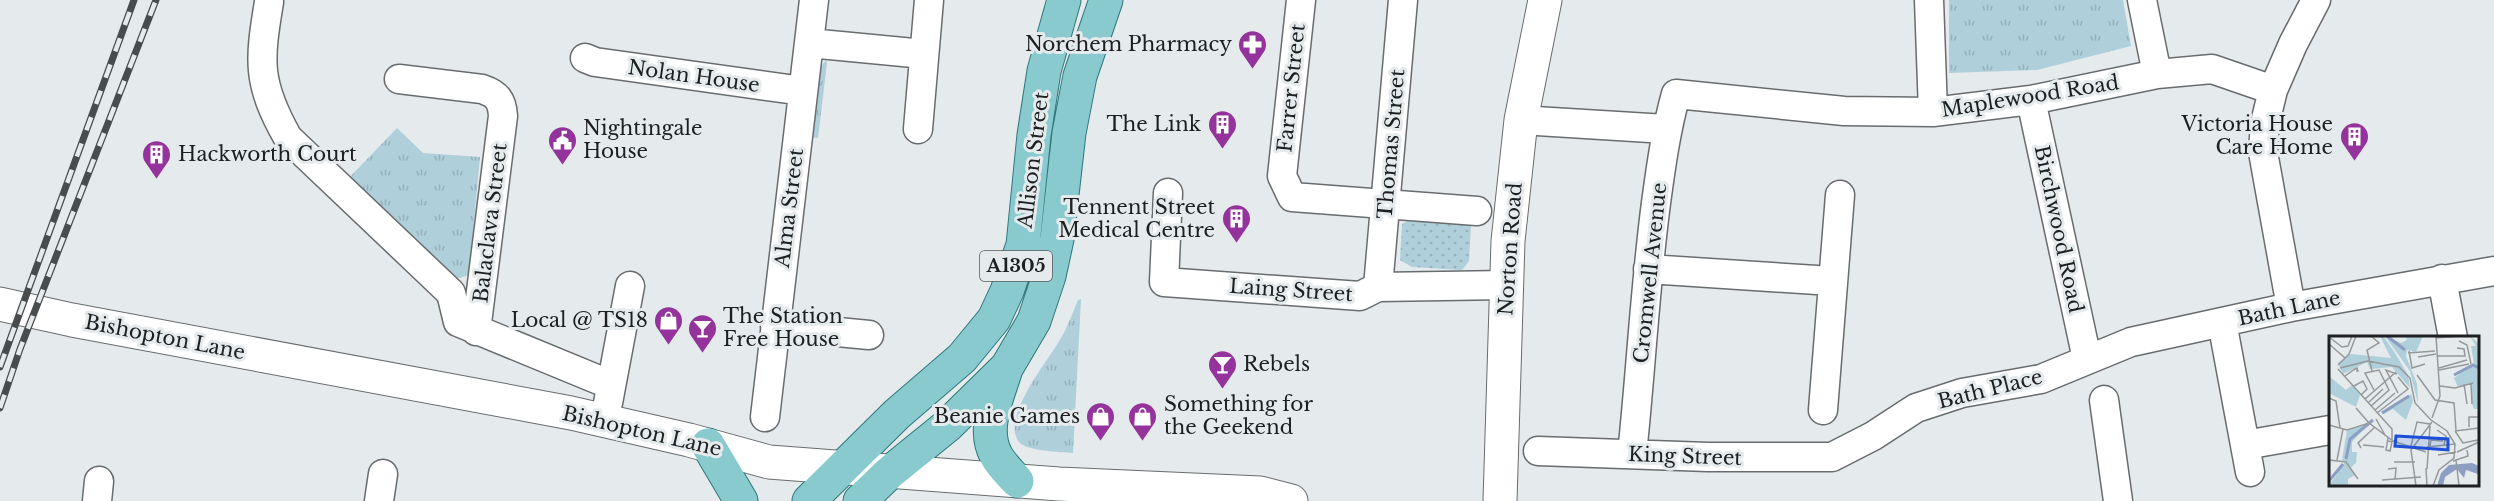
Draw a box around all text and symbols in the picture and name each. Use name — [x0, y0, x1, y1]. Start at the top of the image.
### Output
street label: Farrer Street — [1272, 22, 1310, 153]
pharmacy icon: Norchem Pharmacy — [1237, 28, 1269, 70]
place label: Norchem Pharmacy — [1025, 32, 1232, 56]
street label: Nolan House — [627, 55, 761, 97]
street label: Thomas Street — [1372, 68, 1410, 220]
street label: Maplewood Road — [1939, 70, 2121, 122]
street label: Allison Street — [1013, 90, 1053, 230]
building icon: The Link — [1206, 108, 1238, 150]
place label: The Link — [1107, 112, 1202, 136]
place label: Victoria House Care Home — [2180, 112, 2333, 159]
place label: Nightingale House — [583, 116, 703, 163]
building icon: Victoria House Care Home — [2338, 120, 2370, 162]
public building icon: Nightingale House — [546, 124, 578, 166]
building icon: Hackworth Court — [141, 138, 173, 180]
street label: Balaclava Street — [468, 141, 512, 304]
place label: Hackworth Court — [178, 142, 357, 166]
street label: Birchwood Road — [2029, 143, 2089, 315]
street label: Alma Street — [770, 146, 808, 270]
street label: Cromwell Avenue — [1629, 181, 1671, 365]
street label: Norton Road — [1493, 182, 1527, 316]
place label: Tennent Street Medical Centre — [1058, 195, 1215, 242]
building icon: Tennent Street Medical Centre — [1220, 202, 1252, 244]
road number: A1305 — [980, 251, 1052, 281]
street label: Laing Street — [1228, 274, 1354, 306]
street label: Bath Lane — [2235, 285, 2343, 331]
shop icon: Local @ TS18 — [653, 304, 685, 346]
place label: The Station Free House — [723, 304, 843, 351]
place label: Local @ TS18 — [511, 308, 648, 332]
street label: Bishopton Lane — [83, 310, 247, 364]
bar icon: The Station Free House — [686, 312, 718, 354]
inset map — [2329, 336, 2479, 486]
bar icon: Rebels — [1206, 348, 1238, 390]
place label: Rebels — [1243, 352, 1310, 376]
street label: Bath Place — [1935, 364, 2045, 414]
place label: Something for the Geekend — [1164, 392, 1313, 439]
shop icon: Beanie Games — [1085, 400, 1117, 442]
shop icon: Something for the Geekend — [1127, 400, 1159, 442]
street label: Bishopton Lane — [560, 401, 724, 461]
place label: Beanie Games — [934, 404, 1080, 428]
street label: King Street — [1628, 442, 1743, 470]

